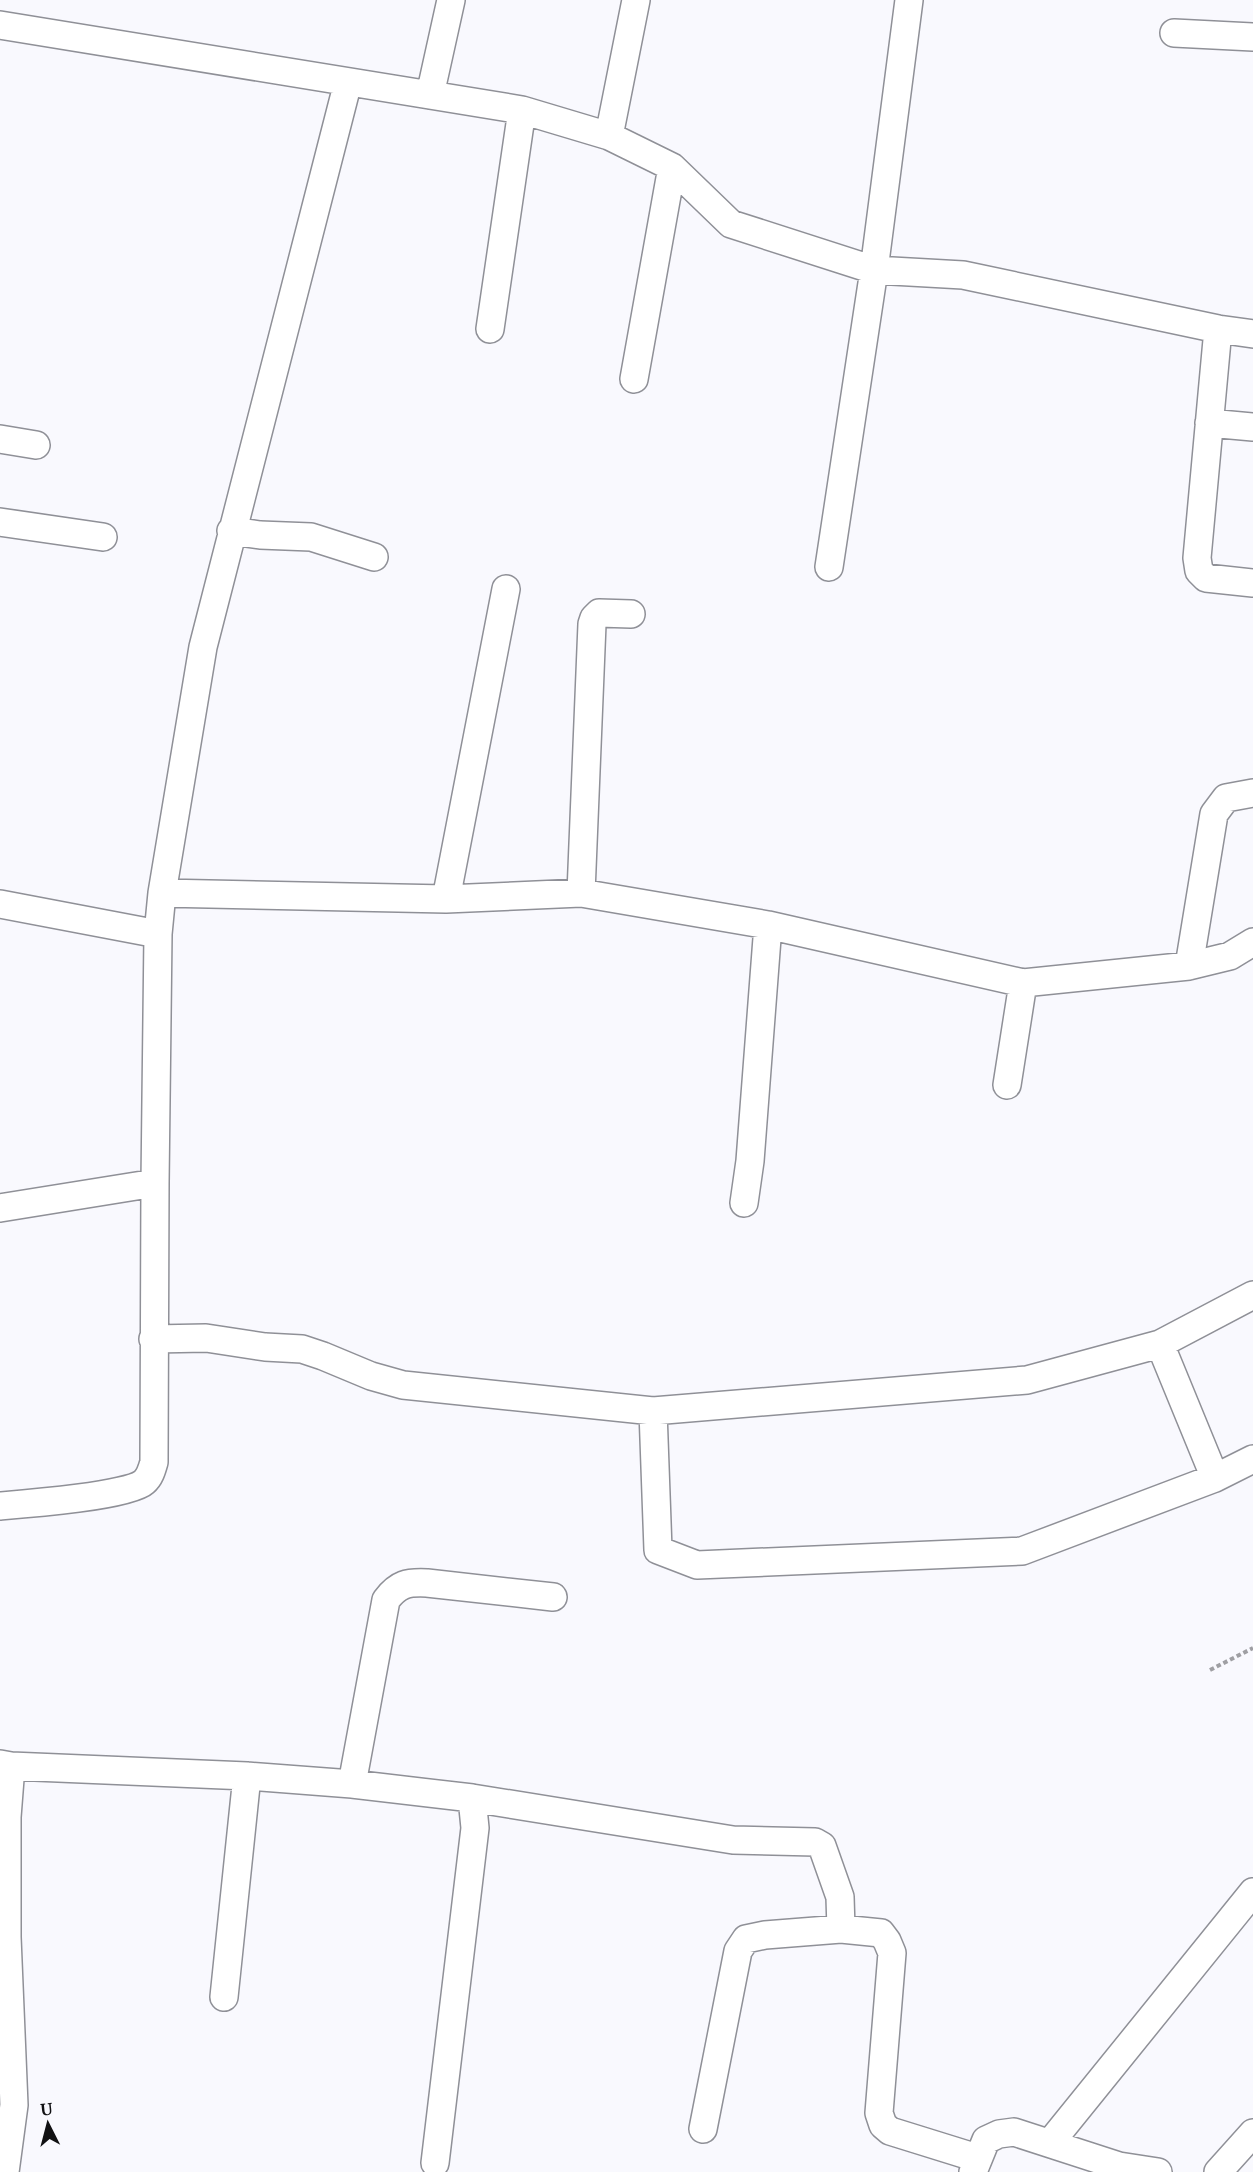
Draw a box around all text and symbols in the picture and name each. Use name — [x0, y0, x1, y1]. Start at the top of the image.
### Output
north arrow — [18, 2094, 78, 2154]
text: U — [39, 2099, 53, 2120]

